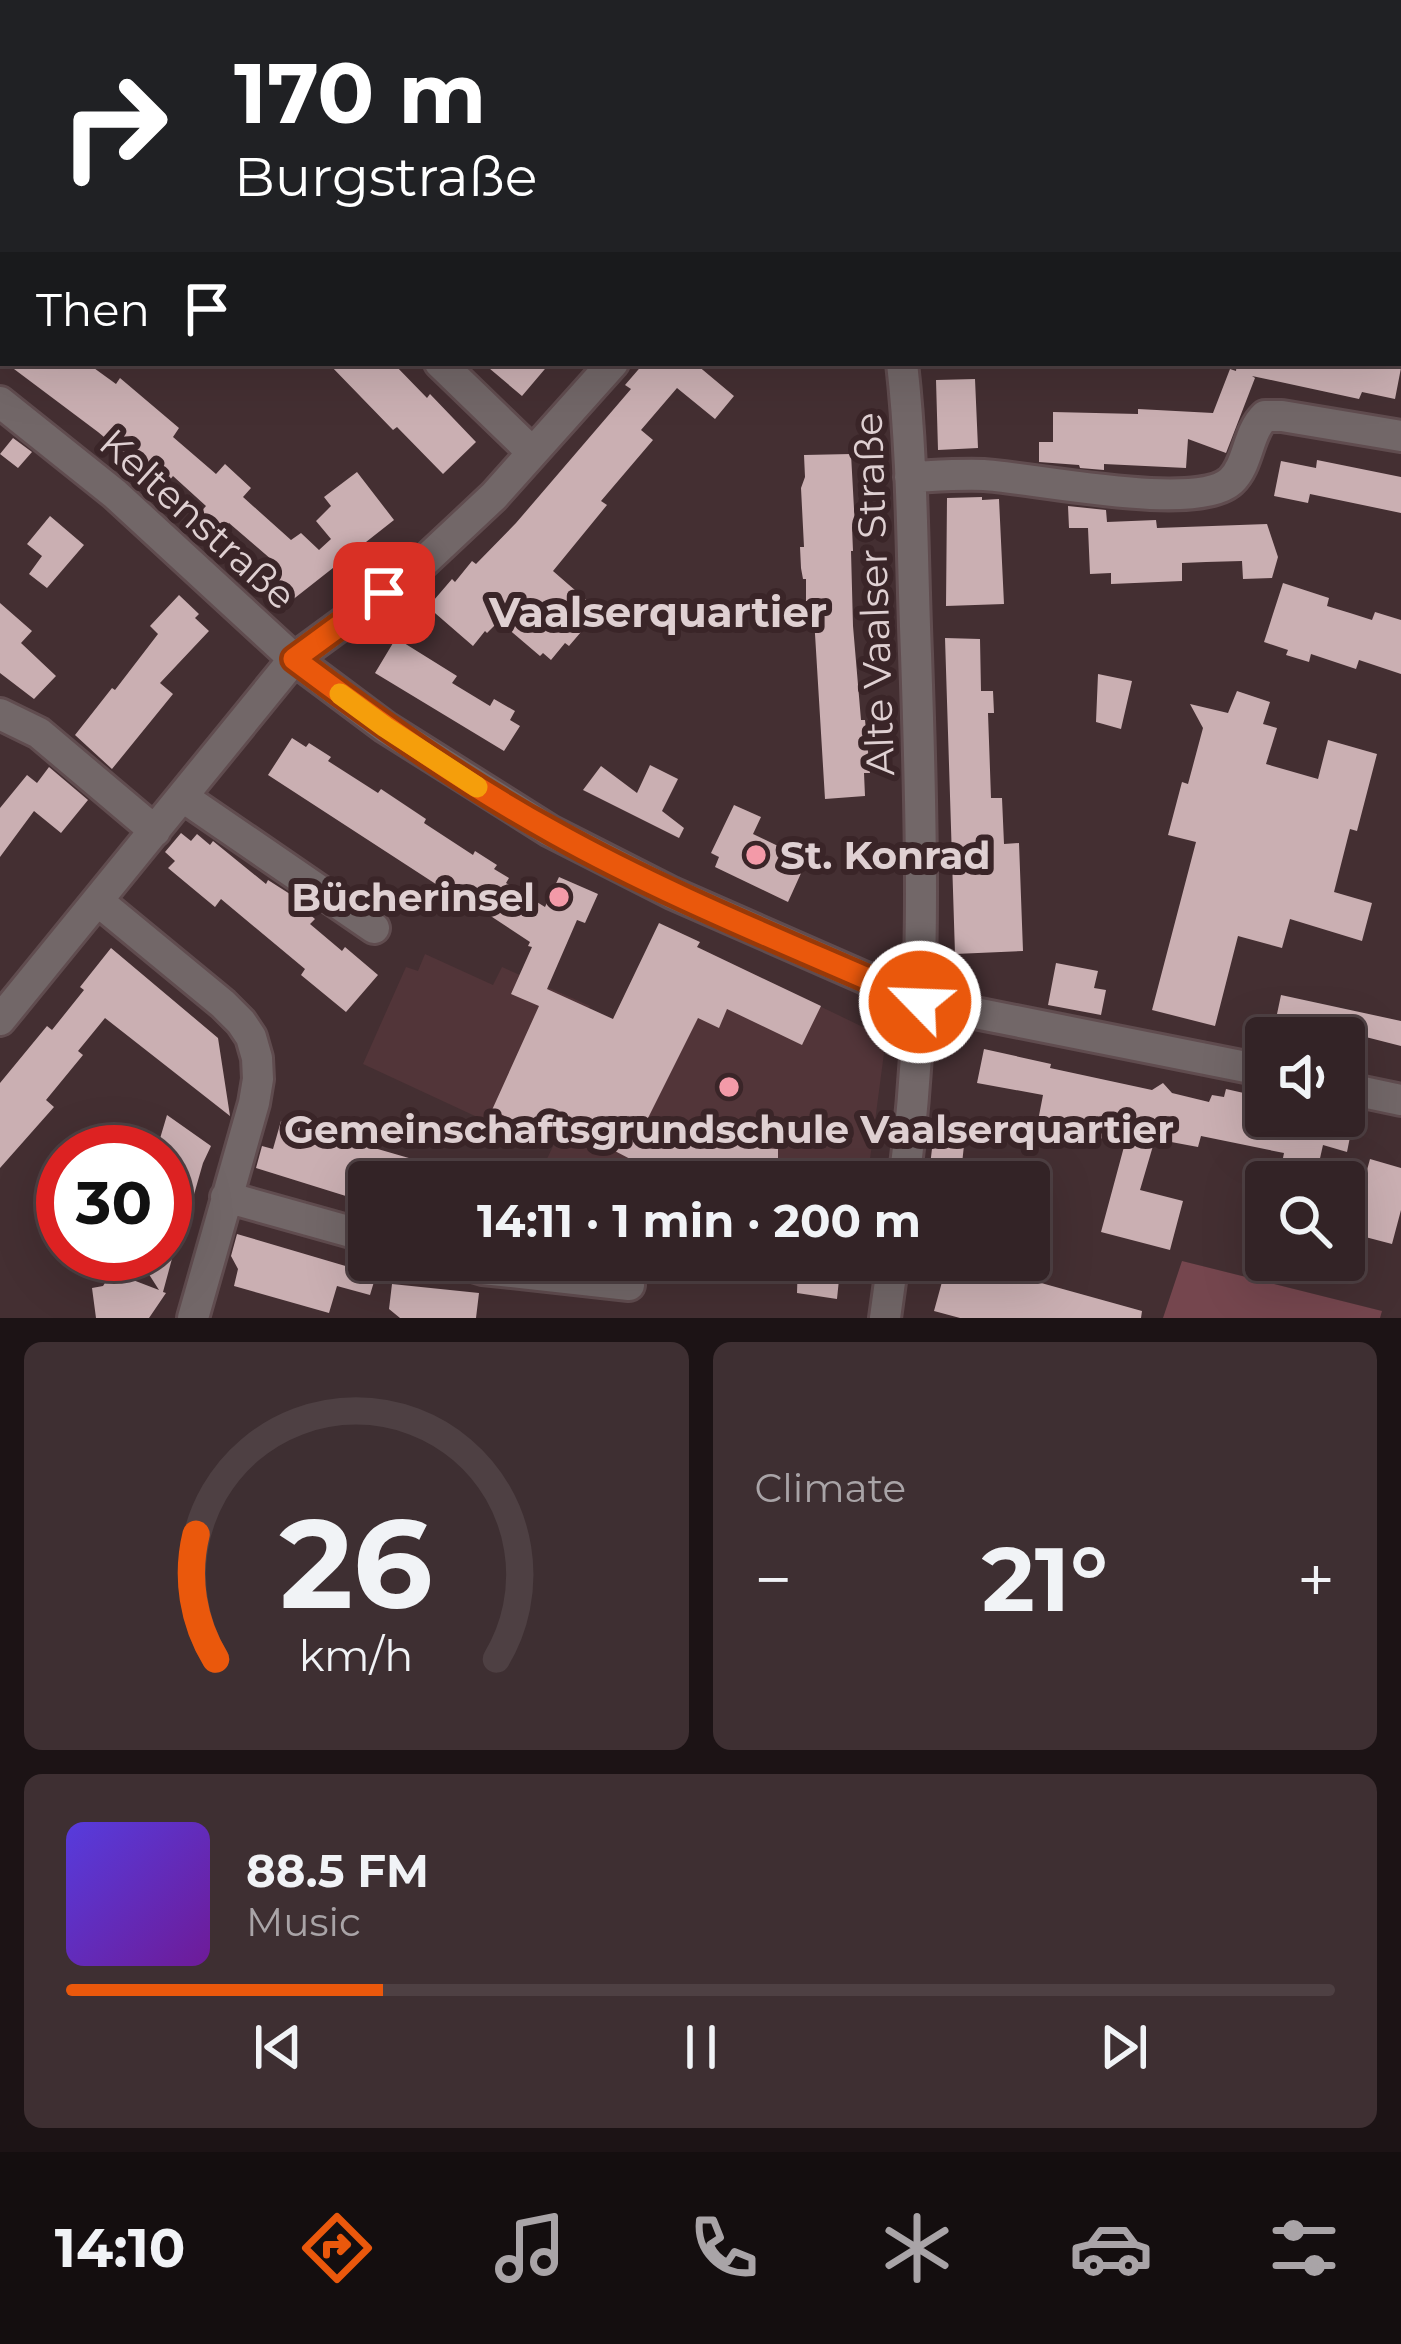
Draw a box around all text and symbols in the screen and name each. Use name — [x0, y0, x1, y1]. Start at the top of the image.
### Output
text: 170 m — [234, 42, 486, 144]
icon: right — [36, 48, 192, 204]
text: Burgstraße — [234, 144, 537, 210]
icon: arrive — [174, 276, 240, 342]
text: Then — [36, 282, 150, 337]
street label: Alte Vaalser Straße — [844, 412, 904, 776]
street label: Keltenstraße — [90, 419, 306, 619]
pin — [333, 542, 435, 644]
icon: arrive — [351, 560, 417, 626]
district label: Vaalserquartier — [488, 586, 827, 638]
place label: St. Konrad — [780, 831, 991, 879]
marker: St. Konrad — [743, 842, 769, 868]
place label: Bücherinsel — [291, 873, 535, 921]
marker: Bücherinsel — [546, 884, 572, 910]
position arrow — [857, 939, 983, 1065]
map controls — [1245, 1017, 1365, 1281]
button: sound — [1245, 1017, 1365, 1137]
marker: Gemeinschaftsgrundschule Vaalserquartier — [716, 1074, 742, 1100]
place label: Gemeinschaftsgrundschule Vaalserquartier — [284, 1105, 1174, 1153]
speed limit sign: 30 — [36, 1125, 192, 1281]
button: search — [1245, 1161, 1365, 1281]
text: 14:11 · 1 min · 200 m — [477, 1193, 921, 1248]
text: Climate — [755, 1464, 906, 1512]
text: 26 — [280, 1487, 433, 1639]
text: 21° — [982, 1524, 1108, 1634]
text: − — [755, 1539, 792, 1620]
text: + — [1297, 1539, 1335, 1620]
text: km/h — [299, 1629, 413, 1682]
text: 88.5 FM — [246, 1843, 429, 1898]
text: Music — [246, 1898, 361, 1946]
icon: previous — [245, 2014, 311, 2080]
icon: pause — [668, 2014, 734, 2080]
icon: next — [1091, 2014, 1157, 2080]
icon: directions — [295, 2206, 379, 2290]
icon: music — [488, 2206, 572, 2290]
icon: phone — [682, 2206, 766, 2290]
icon: climate — [875, 2206, 959, 2290]
icon: car — [1069, 2206, 1153, 2290]
icon: filters — [1262, 2206, 1346, 2290]
text: 14:10 — [55, 2215, 186, 2281]

